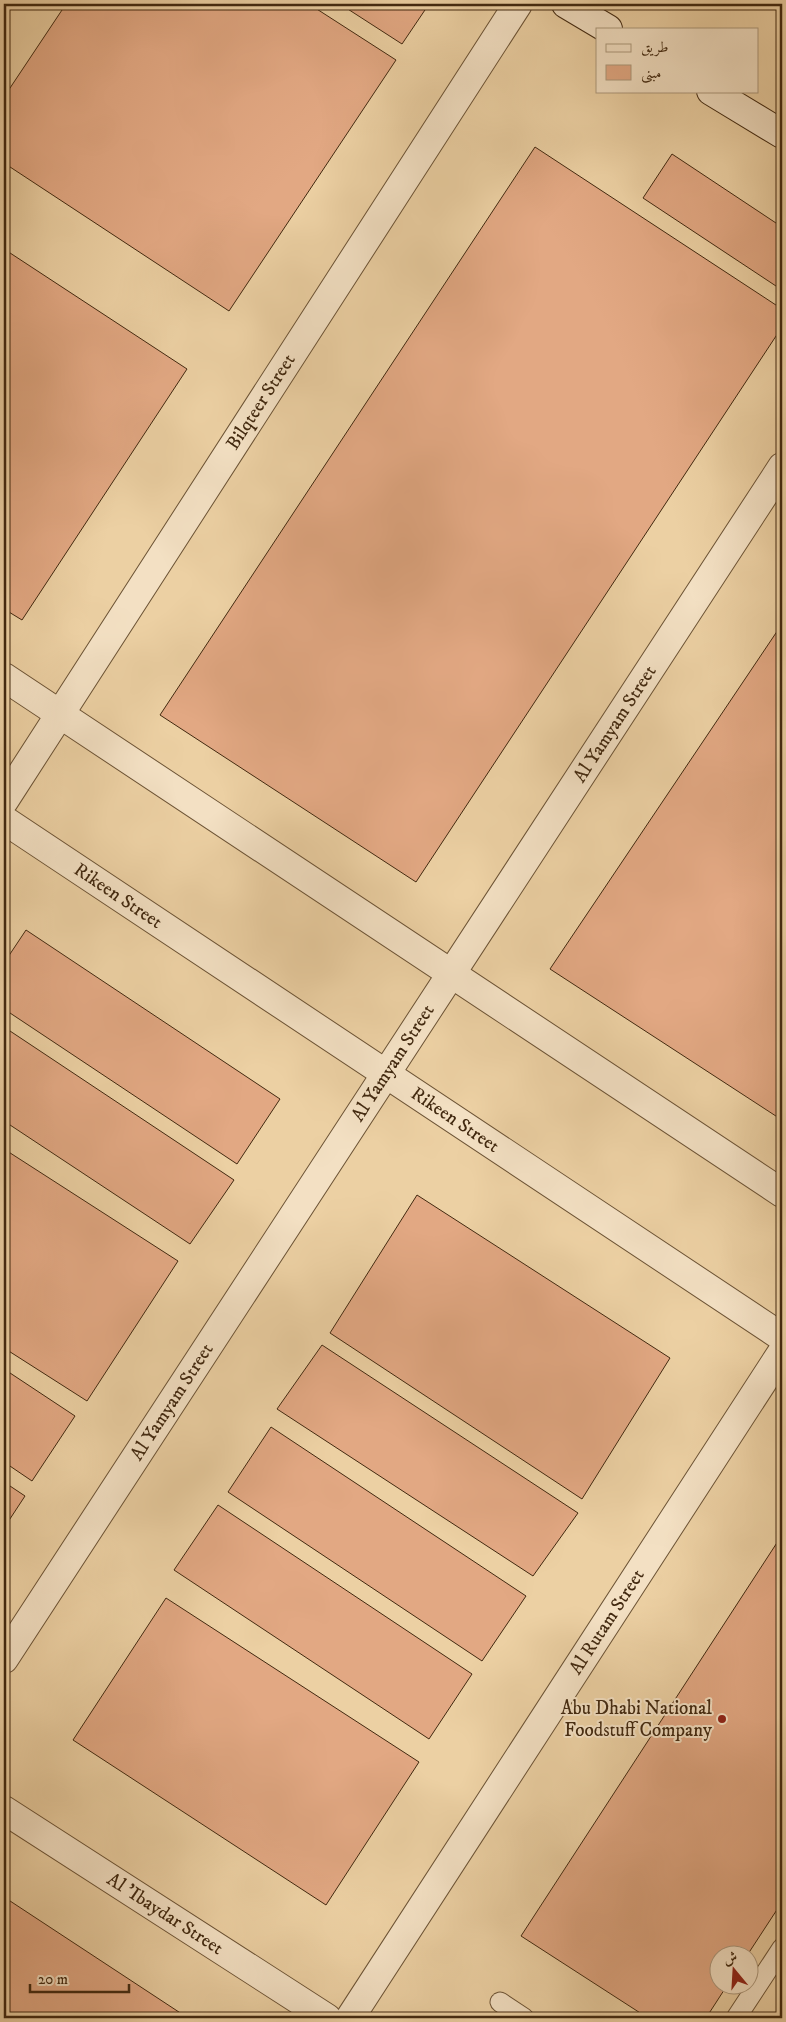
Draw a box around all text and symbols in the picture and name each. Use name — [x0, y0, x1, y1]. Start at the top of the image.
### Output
legend — [596, 28, 758, 92]
text: طريق — [641, 38, 668, 57]
text: مبنى — [641, 64, 661, 84]
street label: Bilqteer Street — [221, 350, 301, 455]
street label: Al Yamyam Street — [569, 661, 661, 787]
street label: Rikeen Street — [70, 858, 166, 934]
street label: Al Yamyam Street — [347, 1000, 439, 1126]
street label: Rikeen Street — [407, 1082, 503, 1158]
street label: Al Yamyam Street — [126, 1339, 218, 1465]
street label: Al Rutam Street — [564, 1565, 650, 1679]
place label: Abu Dhabi National Foodstuff Company — [561, 1697, 713, 1742]
marker: Abu Dhabi National Foodstuff Company — [716, 1713, 728, 1725]
street label: Al 'Ibaydar Street — [103, 1868, 227, 1960]
north arrow — [708, 1944, 758, 1994]
text: ش — [721, 1948, 740, 1969]
scale bar — [30, 1962, 129, 1994]
text: 20 m — [38, 1970, 68, 1989]

